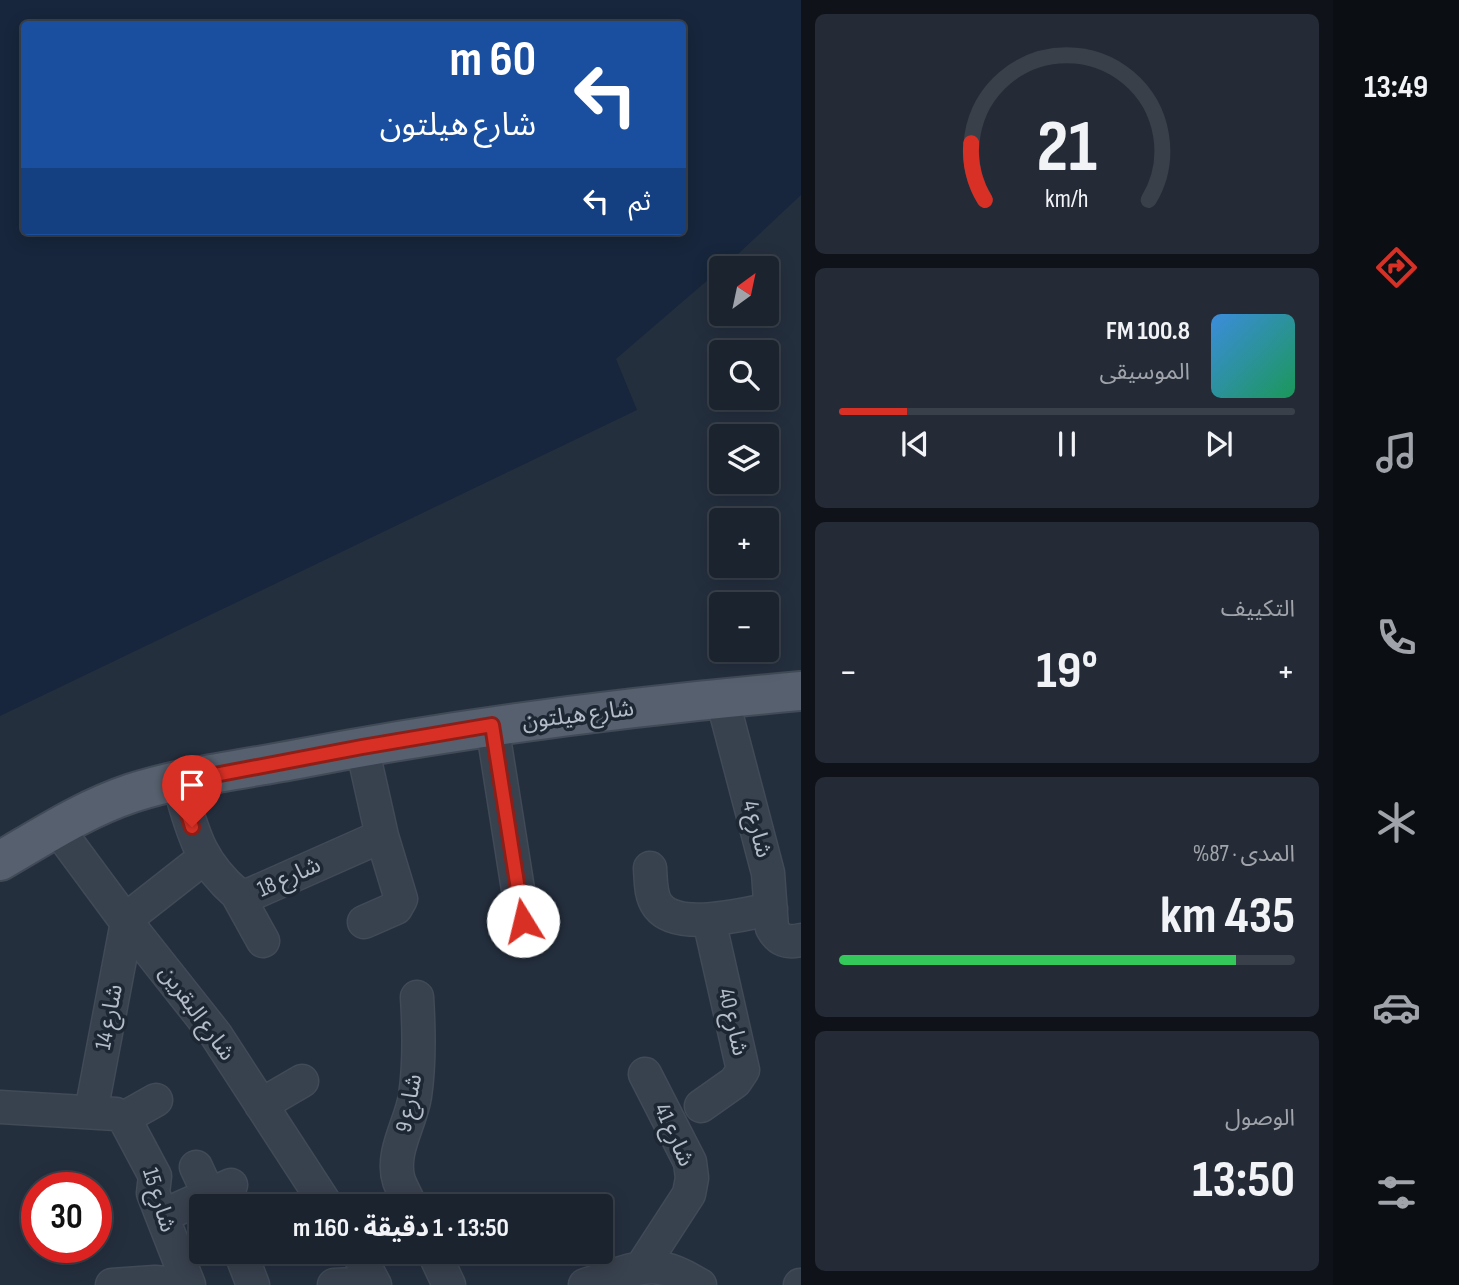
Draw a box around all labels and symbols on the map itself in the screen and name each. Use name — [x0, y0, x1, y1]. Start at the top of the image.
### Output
north arrow — [709, 256, 779, 326]
street label: شارع هيلتون — [521, 694, 636, 738]
pin — [162, 755, 222, 827]
street label: شارع 4 — [734, 797, 778, 861]
street label: شارع 18 — [253, 851, 326, 905]
position arrow — [486, 884, 560, 958]
street label: شارع البقرين — [151, 960, 241, 1067]
street label: شارع 14 — [89, 982, 131, 1053]
street label: شارع 40 — [710, 986, 754, 1059]
street label: شارع 9 — [390, 1072, 430, 1135]
street label: شارع 41 — [646, 1099, 700, 1172]
street label: شارع 15 — [134, 1164, 182, 1236]
speed limit sign: 30 — [21, 1172, 112, 1263]

